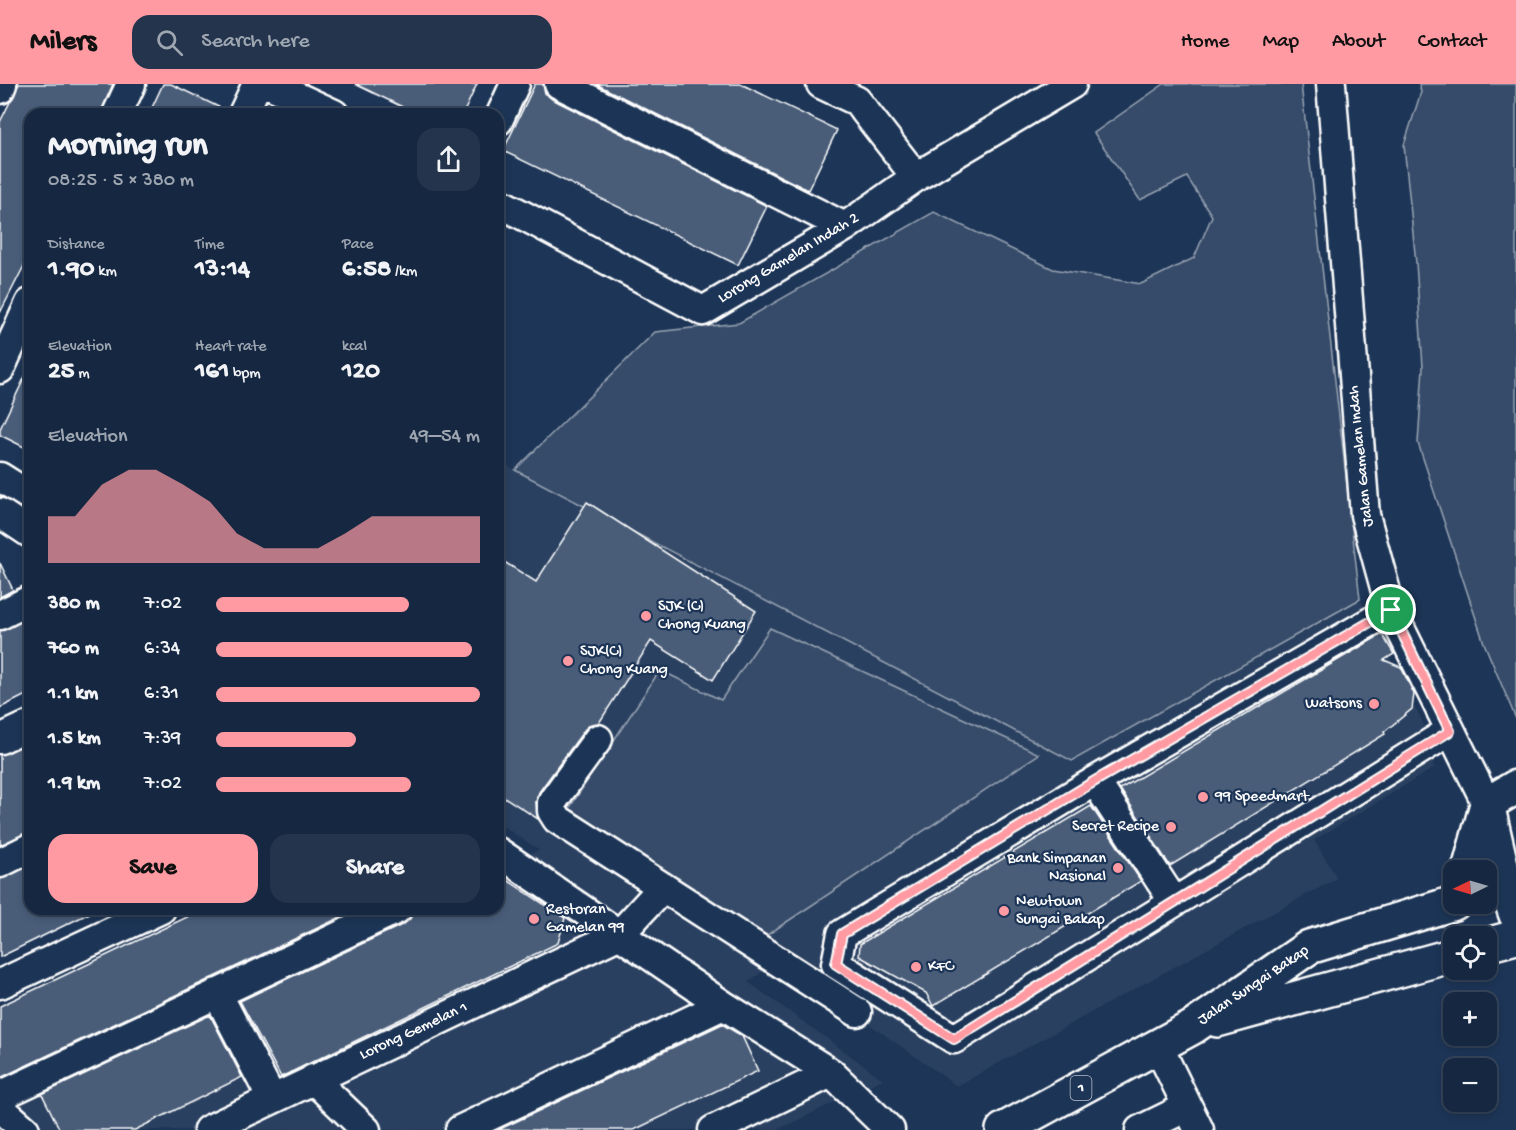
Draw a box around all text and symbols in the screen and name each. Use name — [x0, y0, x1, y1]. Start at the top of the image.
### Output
search box — [132, 15, 552, 69]
text: Milers — [30, 26, 96, 59]
icon: search — [153, 26, 186, 59]
text: Search here — [201, 29, 310, 55]
text: Home — [1181, 30, 1229, 55]
text: Map — [1262, 30, 1299, 55]
text: About — [1332, 30, 1385, 55]
text: Contact — [1418, 30, 1486, 55]
text: Morning run — [48, 128, 208, 166]
button: share — [417, 128, 480, 191]
text: 08:25 · 5 × 380 m — [48, 170, 194, 193]
street label: Lorong Gamelan Indah 2 — [715, 209, 863, 309]
text: Distance — [48, 236, 105, 255]
text: Time — [195, 236, 224, 255]
text: Pace — [342, 236, 373, 255]
text: 1.90 — [48, 255, 94, 286]
text: 13:14 — [195, 255, 250, 286]
text: 6:58 — [342, 255, 391, 286]
text: km — [94, 263, 117, 282]
text: /km — [391, 263, 417, 282]
text: Elevation — [48, 338, 112, 357]
text: Heart rate — [195, 338, 267, 357]
text: kcal — [342, 338, 367, 357]
text: 25 — [48, 357, 74, 388]
text: 161 — [195, 357, 229, 388]
text: 120 — [342, 357, 380, 388]
text: m — [74, 365, 90, 384]
text: bpm — [229, 365, 261, 384]
street label: Jalan Gamelan Indah — [1345, 384, 1379, 528]
text: Elevation — [48, 426, 128, 449]
text: 49–54 m — [409, 426, 480, 449]
pin — [1365, 584, 1416, 635]
text: 380 m — [48, 593, 100, 616]
text: 7:02 — [144, 593, 182, 616]
icon: arrive — [1374, 593, 1407, 626]
place label: SJK (C) Chong Kuang — [658, 598, 746, 635]
marker: SJK (C) Chong Kuang — [639, 609, 653, 623]
text: 760 m — [48, 638, 99, 661]
text: 6:34 — [144, 638, 180, 661]
place label: SJK(C) Chong Kuang — [580, 643, 668, 680]
marker: SJK(C) Chong Kuang — [561, 654, 575, 668]
text: 1.1 km — [48, 683, 98, 706]
text: 6:31 — [144, 683, 179, 706]
place label: Watsons — [1305, 695, 1363, 714]
marker: Watsons — [1367, 697, 1381, 711]
text: 1.5 km — [48, 728, 101, 751]
text: 7:39 — [144, 728, 181, 751]
text: 1.9 km — [48, 773, 100, 796]
text: 7:02 — [144, 773, 182, 796]
place label: 99 Speedmart — [1214, 788, 1310, 807]
marker: 99 Speedmart — [1196, 790, 1210, 804]
place label: Secret Recipe — [1072, 818, 1160, 837]
marker: Secret Recipe — [1164, 820, 1178, 834]
button: Save — [48, 834, 258, 903]
button: Share — [270, 834, 480, 903]
place label: Bank Simpanan Nasional — [1006, 850, 1106, 887]
north arrow — [1443, 860, 1497, 914]
map controls — [1443, 860, 1497, 1112]
marker: Bank Simpanan Nasional — [1111, 861, 1125, 875]
place label: Newtown Sungai Bakap — [1016, 893, 1105, 930]
place label: Restoran Gamelan 99 — [546, 901, 624, 938]
marker: Newtown Sungai Bakap — [997, 904, 1011, 918]
marker: Restoran Gamelan 99 — [527, 912, 541, 926]
button: locate — [1443, 926, 1497, 980]
street label: Jalan Sungai Bakap — [1195, 942, 1313, 1030]
place label: KFC — [928, 958, 955, 977]
marker: KFC — [909, 960, 923, 974]
button: + — [1443, 992, 1497, 1046]
street label: Lorong Gemelan 1 — [357, 999, 471, 1065]
button: − — [1443, 1058, 1497, 1112]
road number: 1 — [1070, 1076, 1092, 1100]

